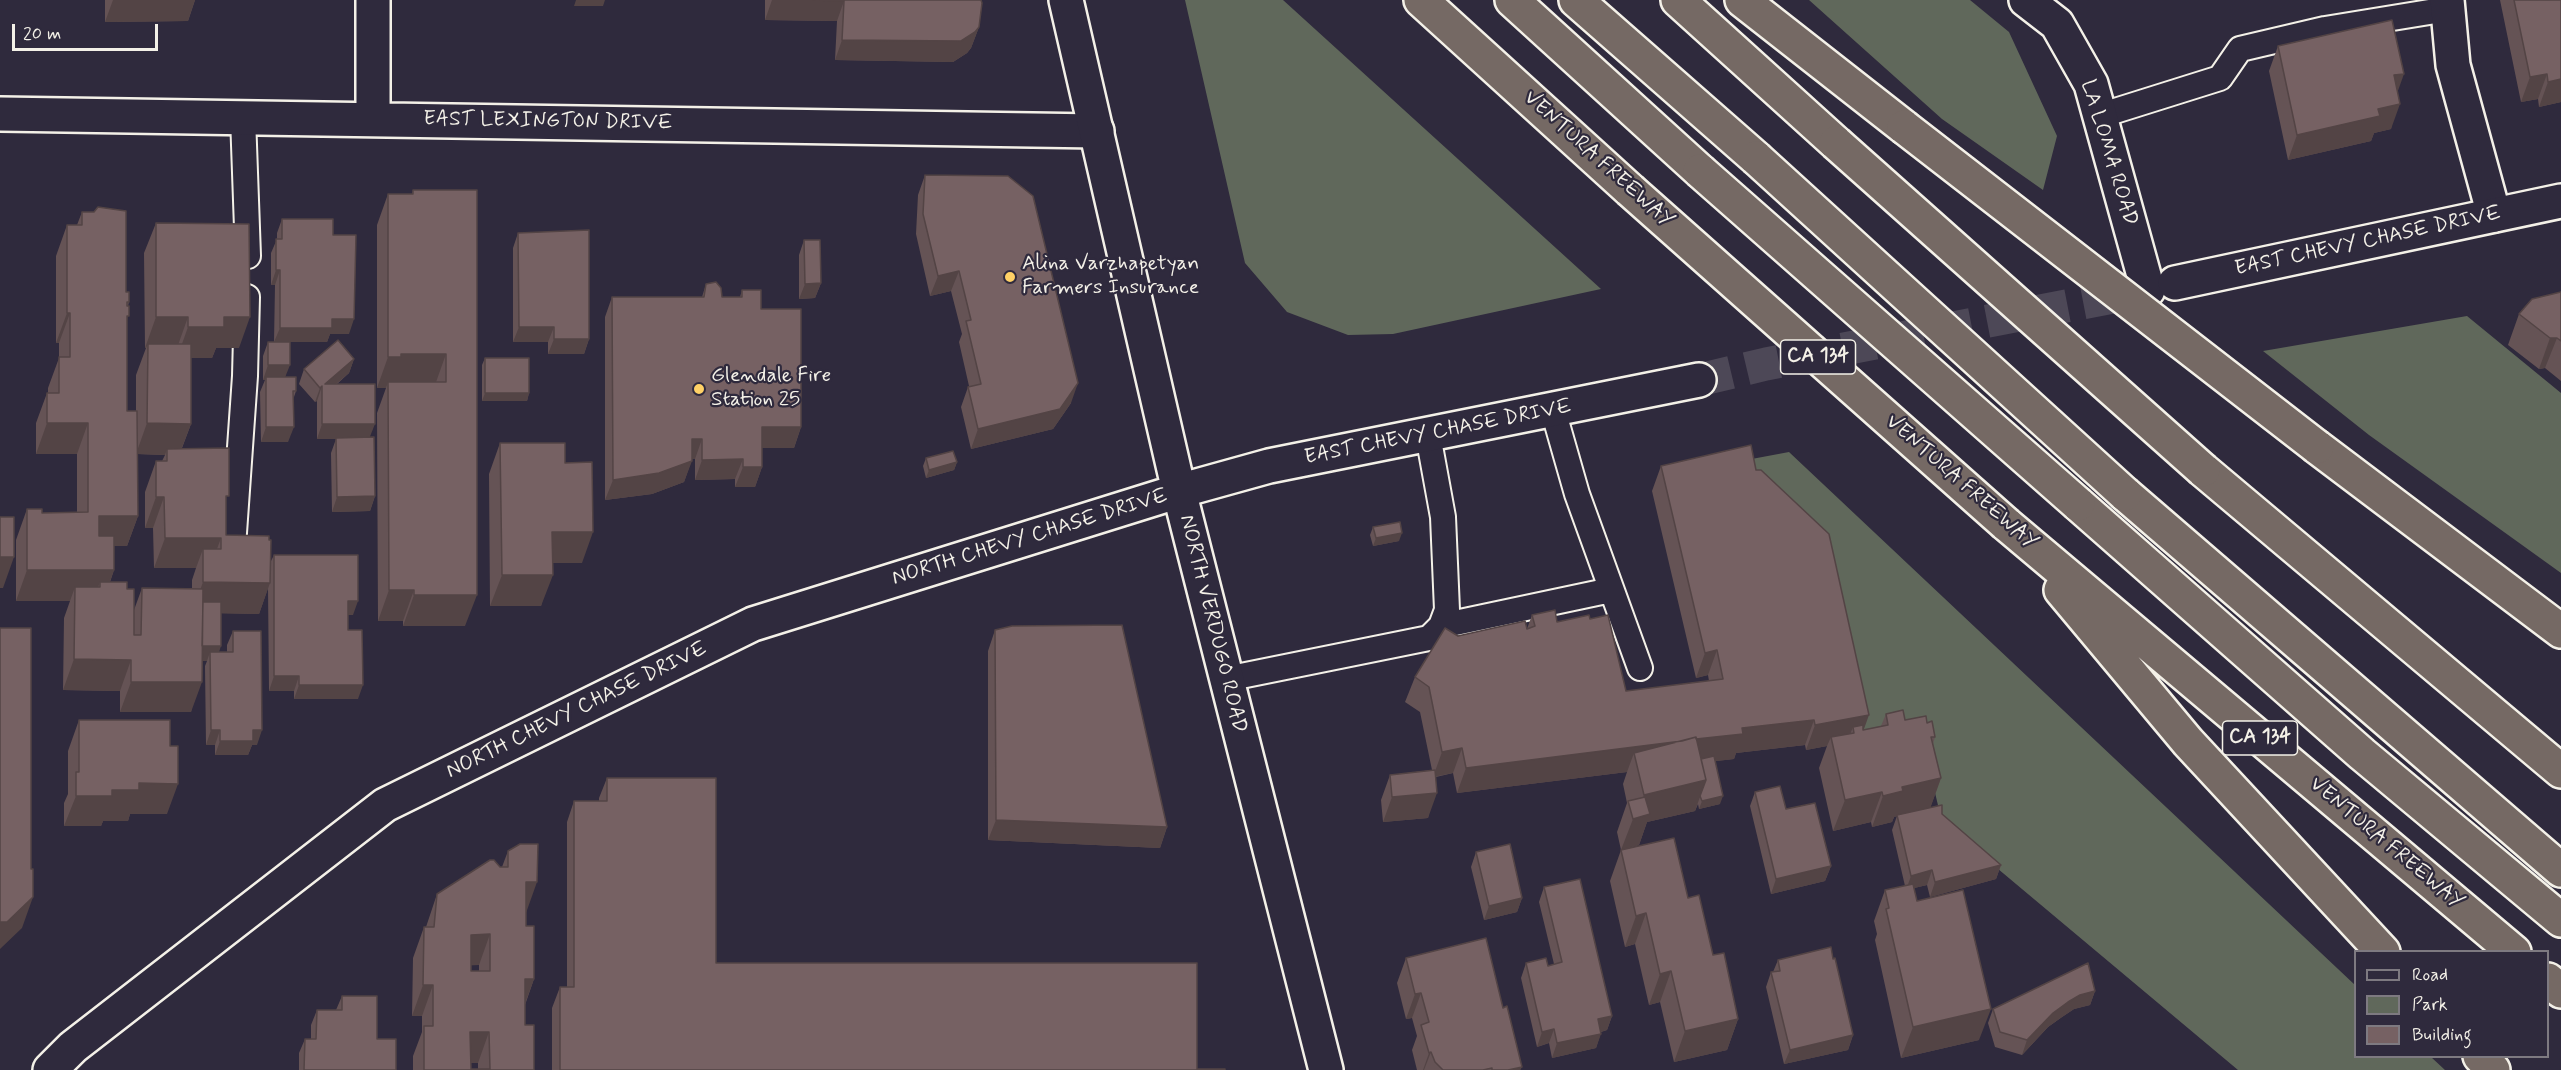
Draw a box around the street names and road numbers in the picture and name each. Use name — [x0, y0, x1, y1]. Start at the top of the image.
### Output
street label: LA LOMA ROAD — [2074, 77, 2142, 229]
street label: VENTURA FREEWAY — [1518, 86, 1678, 234]
street label: EAST LEXINGTON DRIVE — [423, 107, 673, 137]
street label: EAST CHEVY CHASE DRIVE — [2233, 201, 2503, 283]
road number: CA 134 — [1780, 340, 1856, 374]
street label: EAST CHEVY CHASE DRIVE — [1302, 395, 1574, 471]
street label: VENTURA FREEWAY — [1880, 410, 2042, 556]
street label: NORTH CHEVY CHASE DRIVE — [889, 484, 1171, 592]
street label: NORTH VERDUGO ROAD — [1173, 512, 1251, 736]
street label: NORTH CHEVY CHASE DRIVE — [443, 637, 711, 785]
road number: CA 134 — [2222, 721, 2298, 755]
street label: VENTURA FREEWAY — [2304, 772, 2468, 916]

